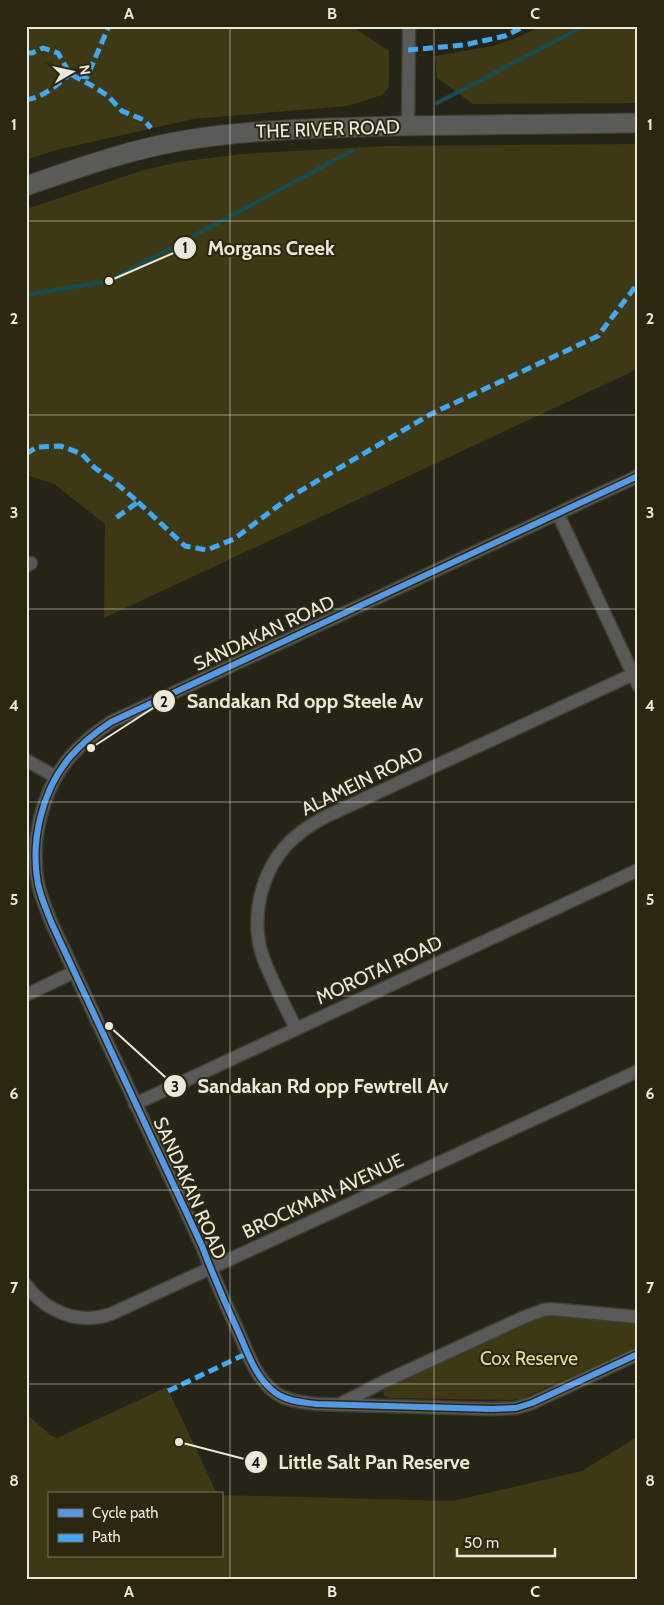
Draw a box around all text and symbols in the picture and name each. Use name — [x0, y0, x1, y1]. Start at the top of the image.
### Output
text: A — [124, 4, 134, 23]
text: B — [327, 4, 337, 23]
text: C — [530, 4, 540, 23]
north arrow — [48, 48, 98, 98]
text: N — [75, 64, 95, 76]
text: 1 — [11, 115, 17, 134]
street label: THE RIVER ROAD — [256, 115, 400, 143]
text: 1 — [647, 115, 653, 134]
callout: Morgans Creek — [172, 230, 344, 265]
text: Morgans Creek — [207, 236, 335, 260]
text: 1 — [182, 239, 188, 257]
text: 2 — [10, 309, 18, 328]
text: 2 — [646, 309, 654, 328]
text: 3 — [10, 503, 18, 522]
text: 3 — [646, 503, 654, 522]
street label: SANDAKAN ROAD — [190, 590, 338, 676]
callout: Sandakan Rd opp Steele Av — [152, 684, 433, 719]
text: Sandakan Rd opp Steele Av — [187, 689, 423, 713]
text: 2 — [160, 693, 168, 711]
text: 4 — [9, 696, 19, 715]
text: 4 — [645, 696, 655, 715]
street label: ALAMEIN ROAD — [297, 742, 427, 820]
text: 5 — [10, 890, 18, 909]
text: 5 — [646, 890, 654, 909]
street label: MOROTAI ROAD — [312, 931, 446, 1009]
callout: Sandakan Rd opp Fewtrell Av — [163, 1069, 459, 1104]
text: Sandakan Rd opp Fewtrell Av — [198, 1074, 449, 1098]
text: 3 — [171, 1078, 179, 1096]
text: 6 — [10, 1084, 19, 1103]
text: 6 — [646, 1084, 655, 1103]
street label: SANDAKAN ROAD — [148, 1113, 232, 1263]
street label: BROCKMAN AVENUE — [239, 1149, 407, 1243]
text: 7 — [10, 1278, 19, 1297]
text: 7 — [646, 1278, 655, 1297]
park label: Cox Reserve — [480, 1347, 578, 1370]
callout: Little Salt Pan Reserve — [243, 1445, 480, 1480]
text: Little Salt Pan Reserve — [278, 1450, 470, 1474]
text: 4 — [251, 1454, 261, 1472]
text: 8 — [9, 1471, 19, 1490]
text: 8 — [645, 1471, 655, 1490]
legend — [48, 1492, 222, 1558]
text: Cycle path — [92, 1504, 158, 1522]
scale bar — [457, 1525, 554, 1557]
text: Path — [92, 1528, 121, 1546]
text: 50 m — [464, 1534, 499, 1552]
text: A — [124, 1582, 134, 1601]
text: B — [327, 1582, 337, 1601]
text: C — [530, 1582, 540, 1601]

